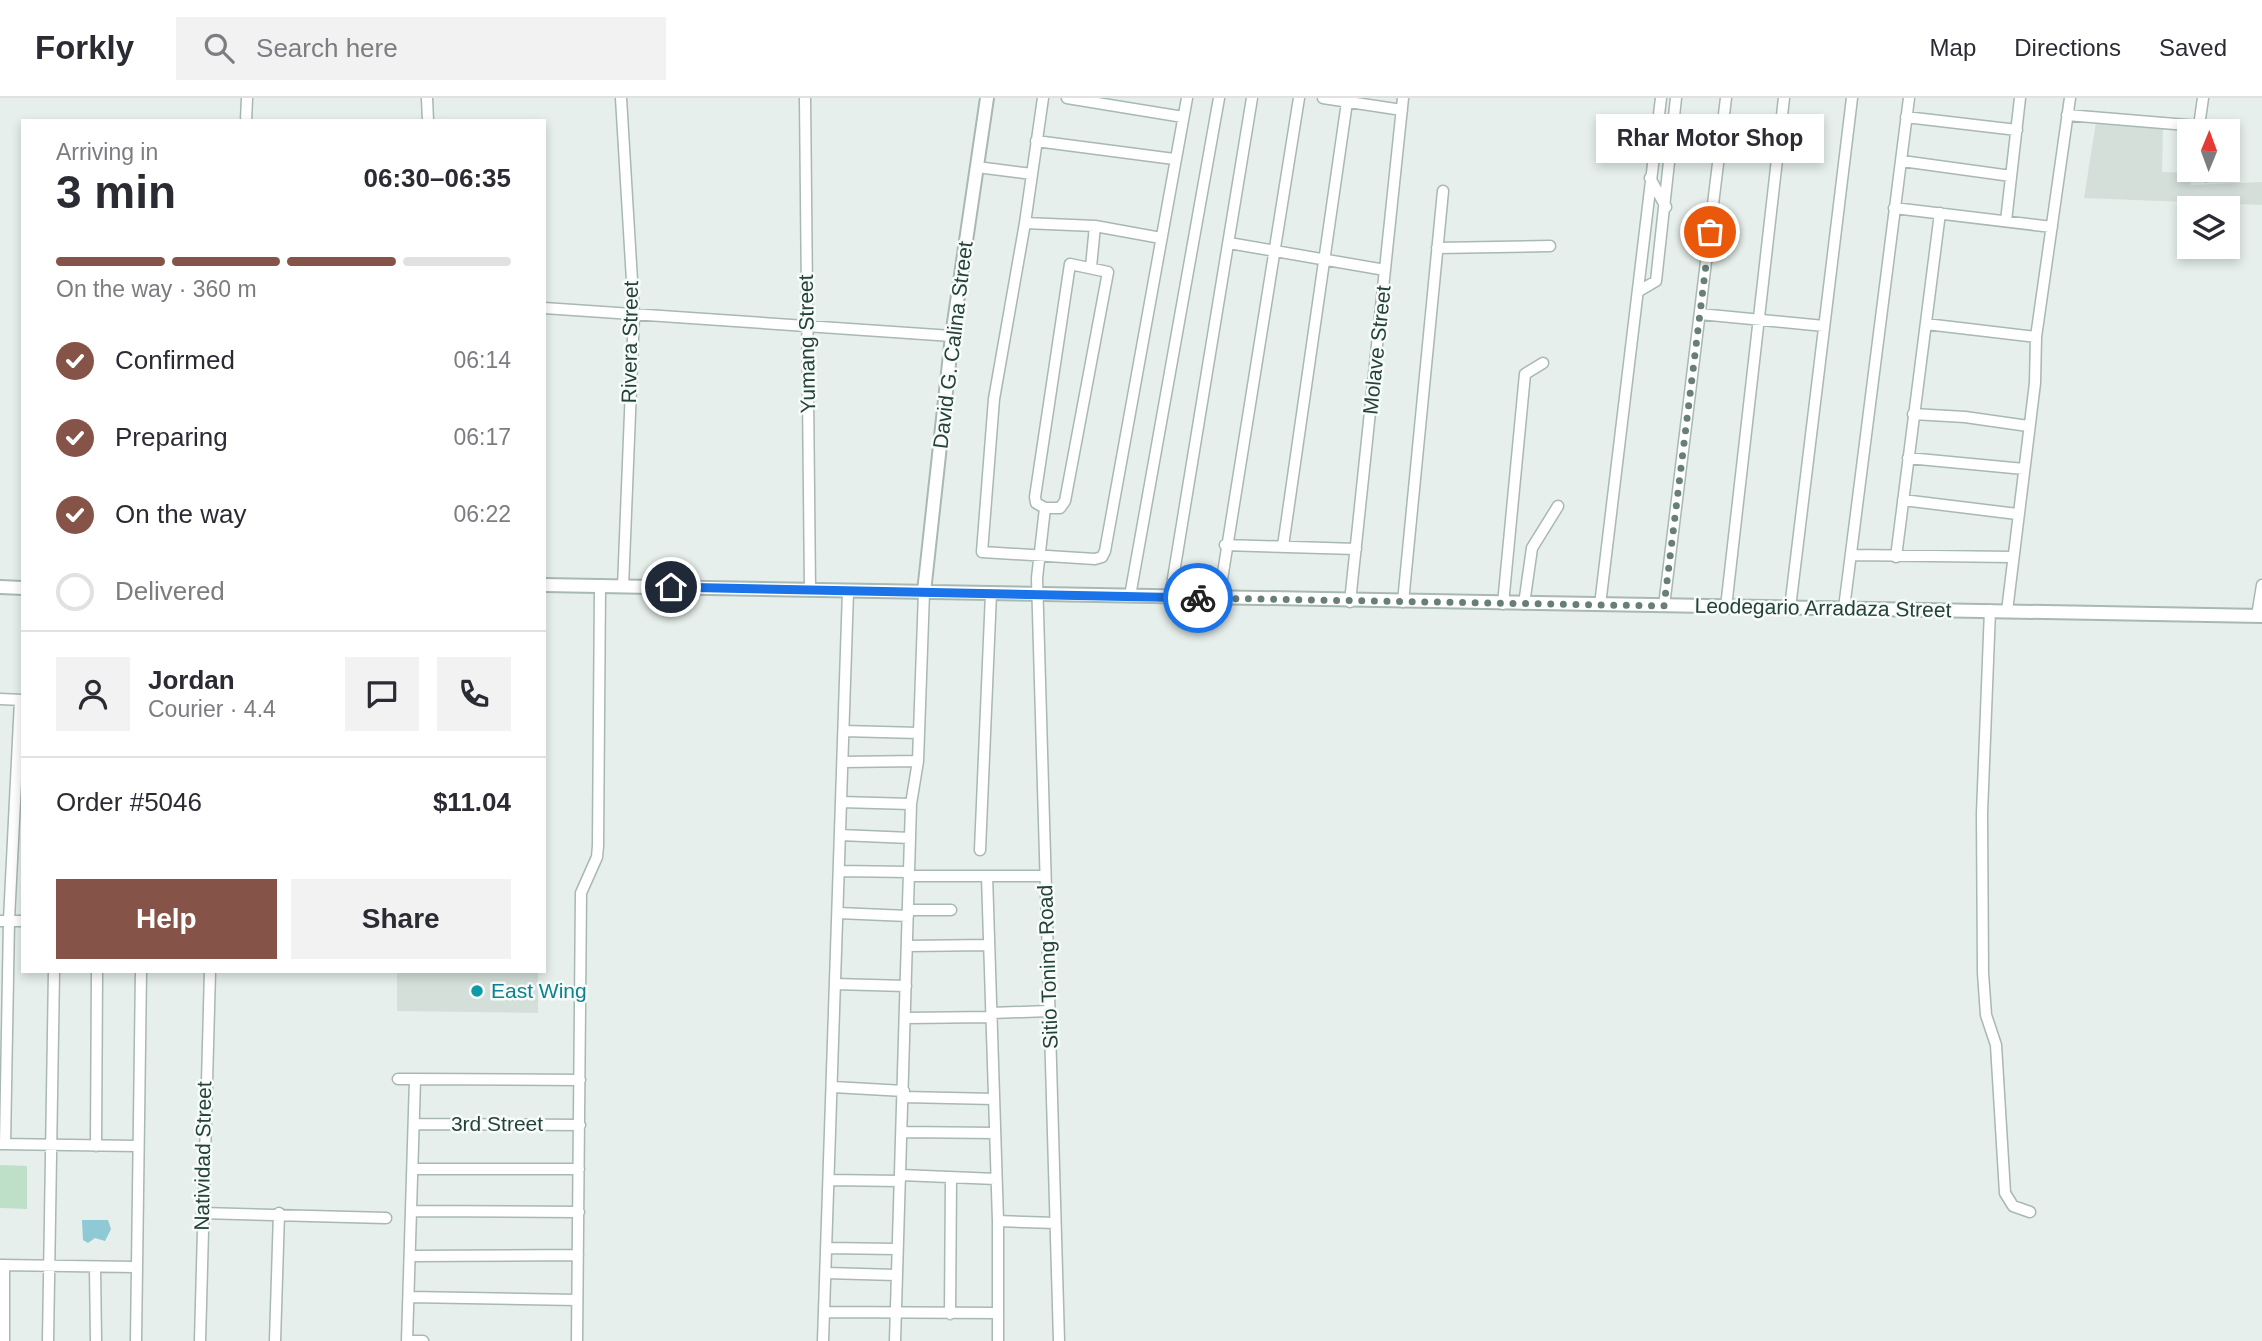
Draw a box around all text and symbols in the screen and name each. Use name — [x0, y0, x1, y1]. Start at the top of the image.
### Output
search box — [176, 17, 666, 80]
text: Forkly — [35, 29, 134, 66]
icon: search — [200, 29, 238, 67]
text: Search here — [256, 33, 398, 63]
text: Map — [1930, 34, 1976, 61]
text: Directions — [2014, 34, 2121, 61]
text: Saved — [2159, 34, 2227, 61]
callout: Rhar Motor Shop — [1596, 113, 1824, 162]
north arrow — [2177, 119, 2240, 182]
map controls — [2177, 119, 2240, 259]
text: Rhar Motor Shop — [1617, 125, 1803, 151]
text: Arriving in — [56, 139, 158, 165]
text: 06:30–06:35 — [364, 163, 511, 193]
text: 3 min — [56, 166, 176, 218]
button: layers — [2177, 196, 2240, 259]
pin — [1680, 202, 1740, 262]
icon: bag — [1691, 213, 1729, 251]
street label: David G. Calina Street — [928, 240, 977, 450]
street label: Yumang Street — [794, 274, 819, 414]
text: On the way · 360 m — [56, 276, 257, 302]
street label: Rivera Street — [617, 280, 642, 403]
street label: Molave Street — [1358, 284, 1395, 416]
icon: check — [56, 342, 94, 380]
text: Confirmed — [115, 345, 235, 375]
text: 06:14 — [453, 347, 511, 373]
icon: check — [56, 419, 94, 457]
text: Preparing — [115, 422, 228, 452]
text: 06:17 — [453, 424, 511, 450]
icon: check — [56, 496, 94, 534]
text: On the way — [115, 499, 247, 529]
text: 06:22 — [453, 501, 511, 527]
pin — [641, 557, 701, 617]
courier — [1163, 563, 1233, 633]
icon: home — [652, 568, 690, 606]
text: Delivered — [115, 576, 225, 606]
icon: bike — [1179, 579, 1217, 617]
street label: Leodegario Arradaza Street — [1694, 594, 1952, 621]
button: person — [56, 657, 130, 731]
button: chat — [345, 657, 419, 731]
button: phone — [437, 657, 511, 731]
text: Jordan — [148, 665, 235, 695]
text: Courier · 4.4 — [148, 696, 276, 722]
text: Order #5046 — [56, 787, 202, 817]
text: $11.04 — [433, 787, 511, 817]
button: Help — [56, 879, 277, 959]
button: Share — [291, 879, 511, 959]
street label: Sitio Toning Road — [1033, 885, 1062, 1049]
place label: East Wing — [491, 979, 587, 1002]
marker: East Wing — [469, 983, 485, 999]
street label: Natividad Street — [190, 1081, 215, 1231]
street label: 3rd Street — [451, 1112, 543, 1135]

